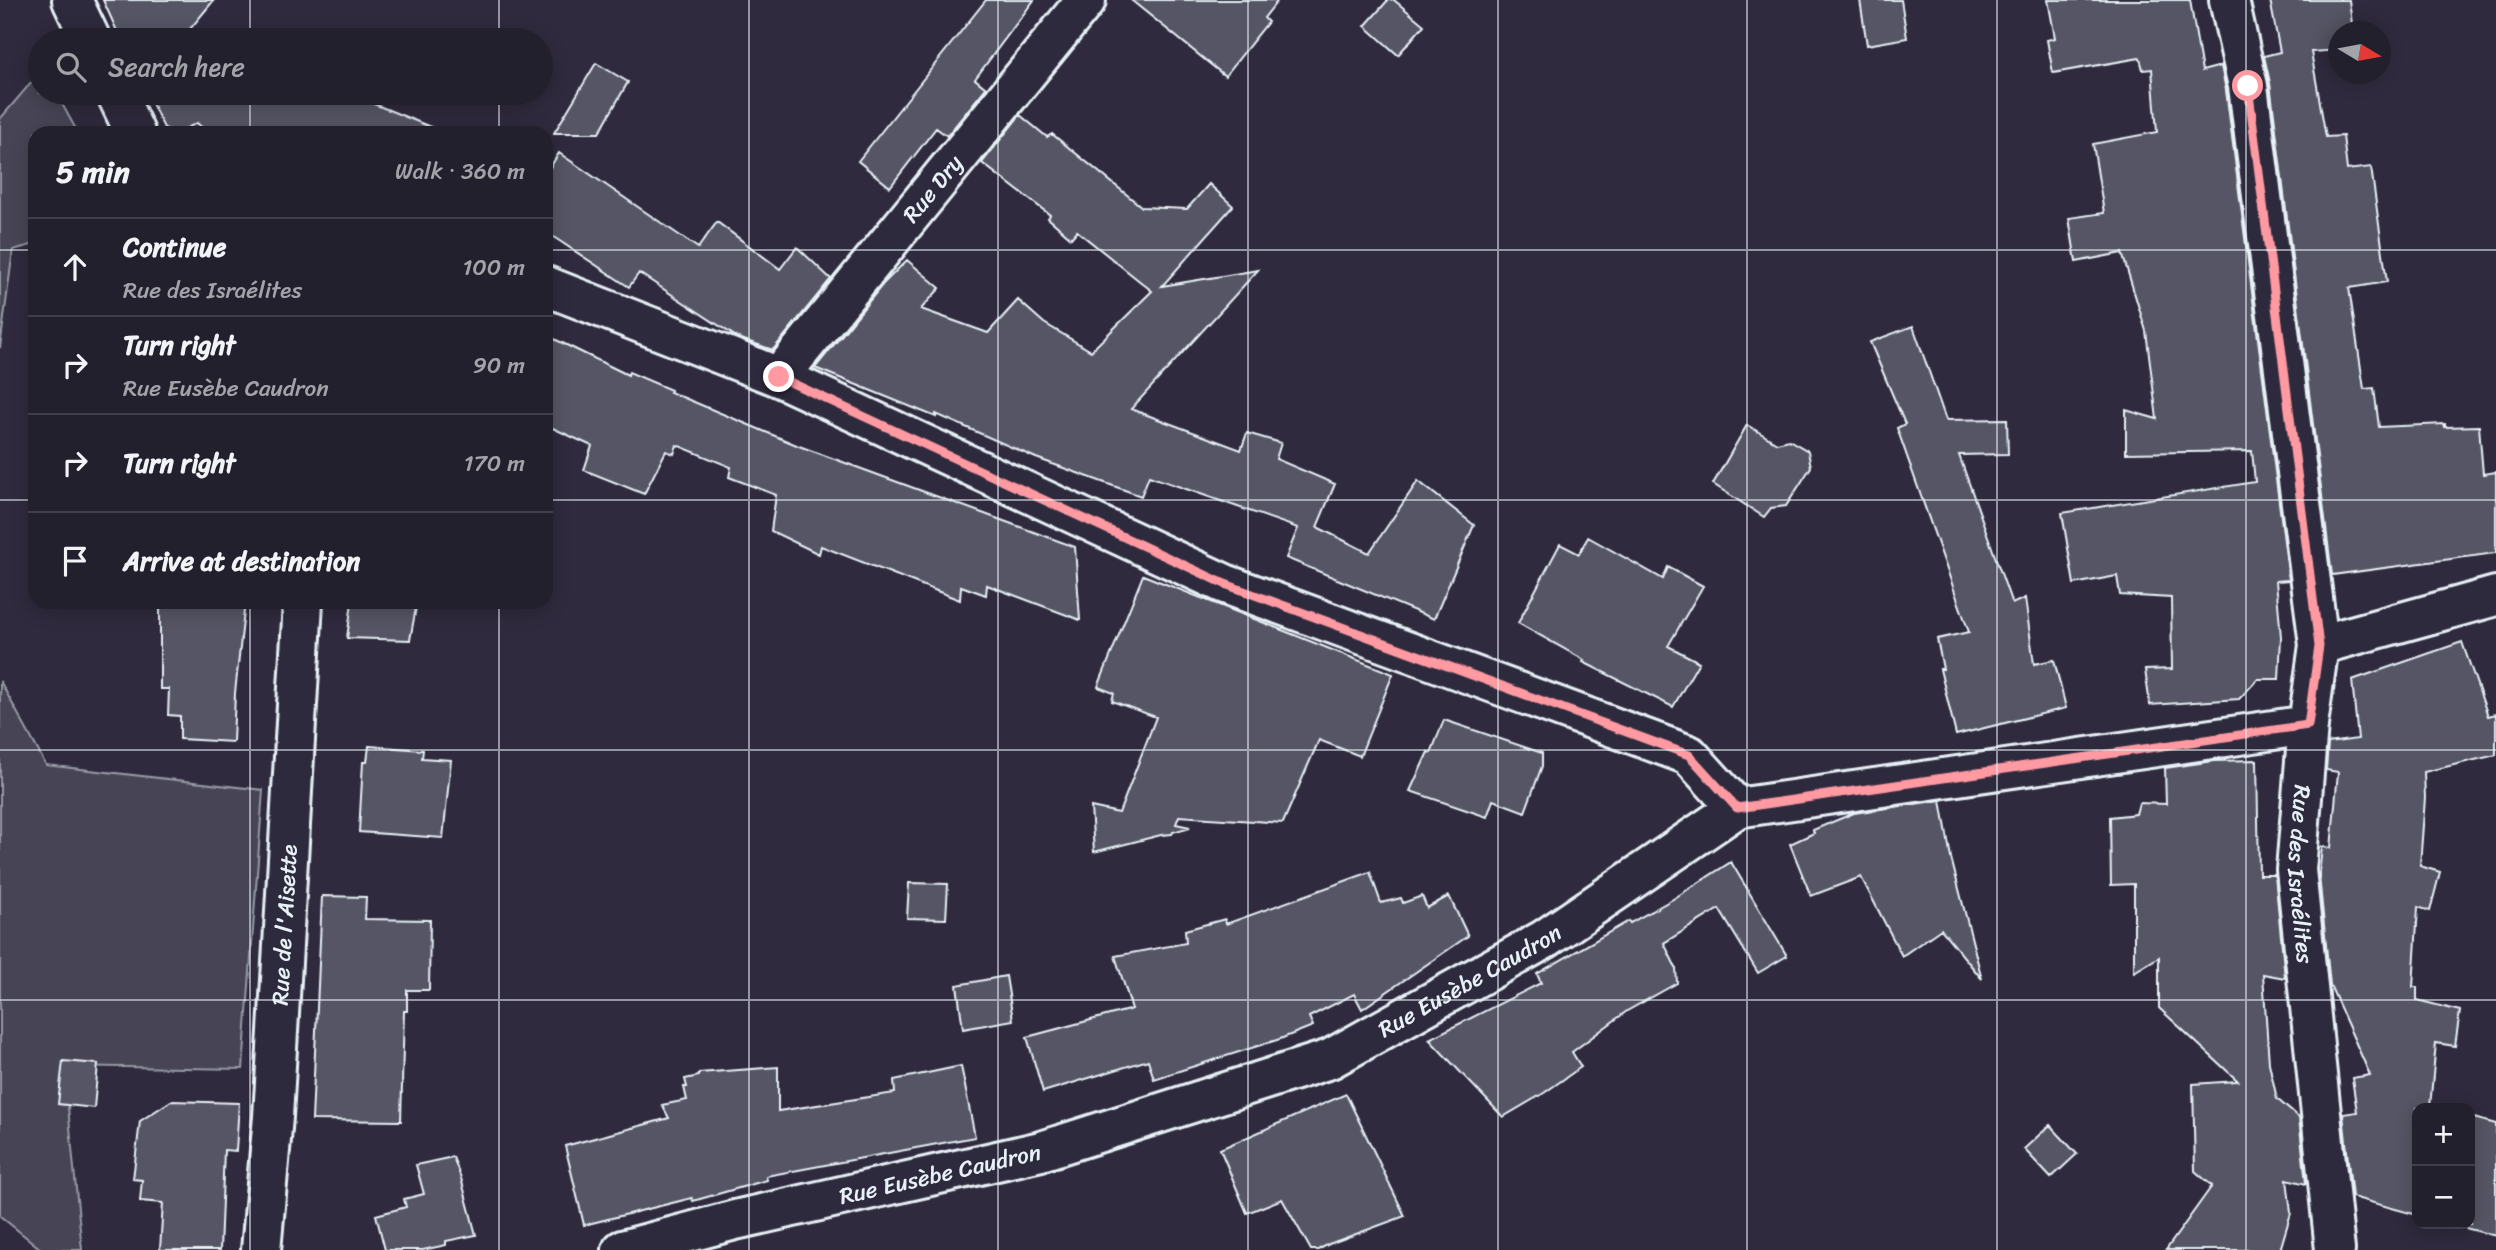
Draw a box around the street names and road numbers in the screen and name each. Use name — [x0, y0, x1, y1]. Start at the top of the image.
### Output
street label: Rue Dry — [892, 145, 974, 233]
street label: Rue des Israélites — [2275, 783, 2326, 966]
street label: Rue de l'Aisette — [260, 843, 310, 1007]
street label: Rue Eusèbe Caudron — [1370, 913, 1571, 1049]
street label: Rue Eusèbe Caudron — [835, 1132, 1045, 1217]

